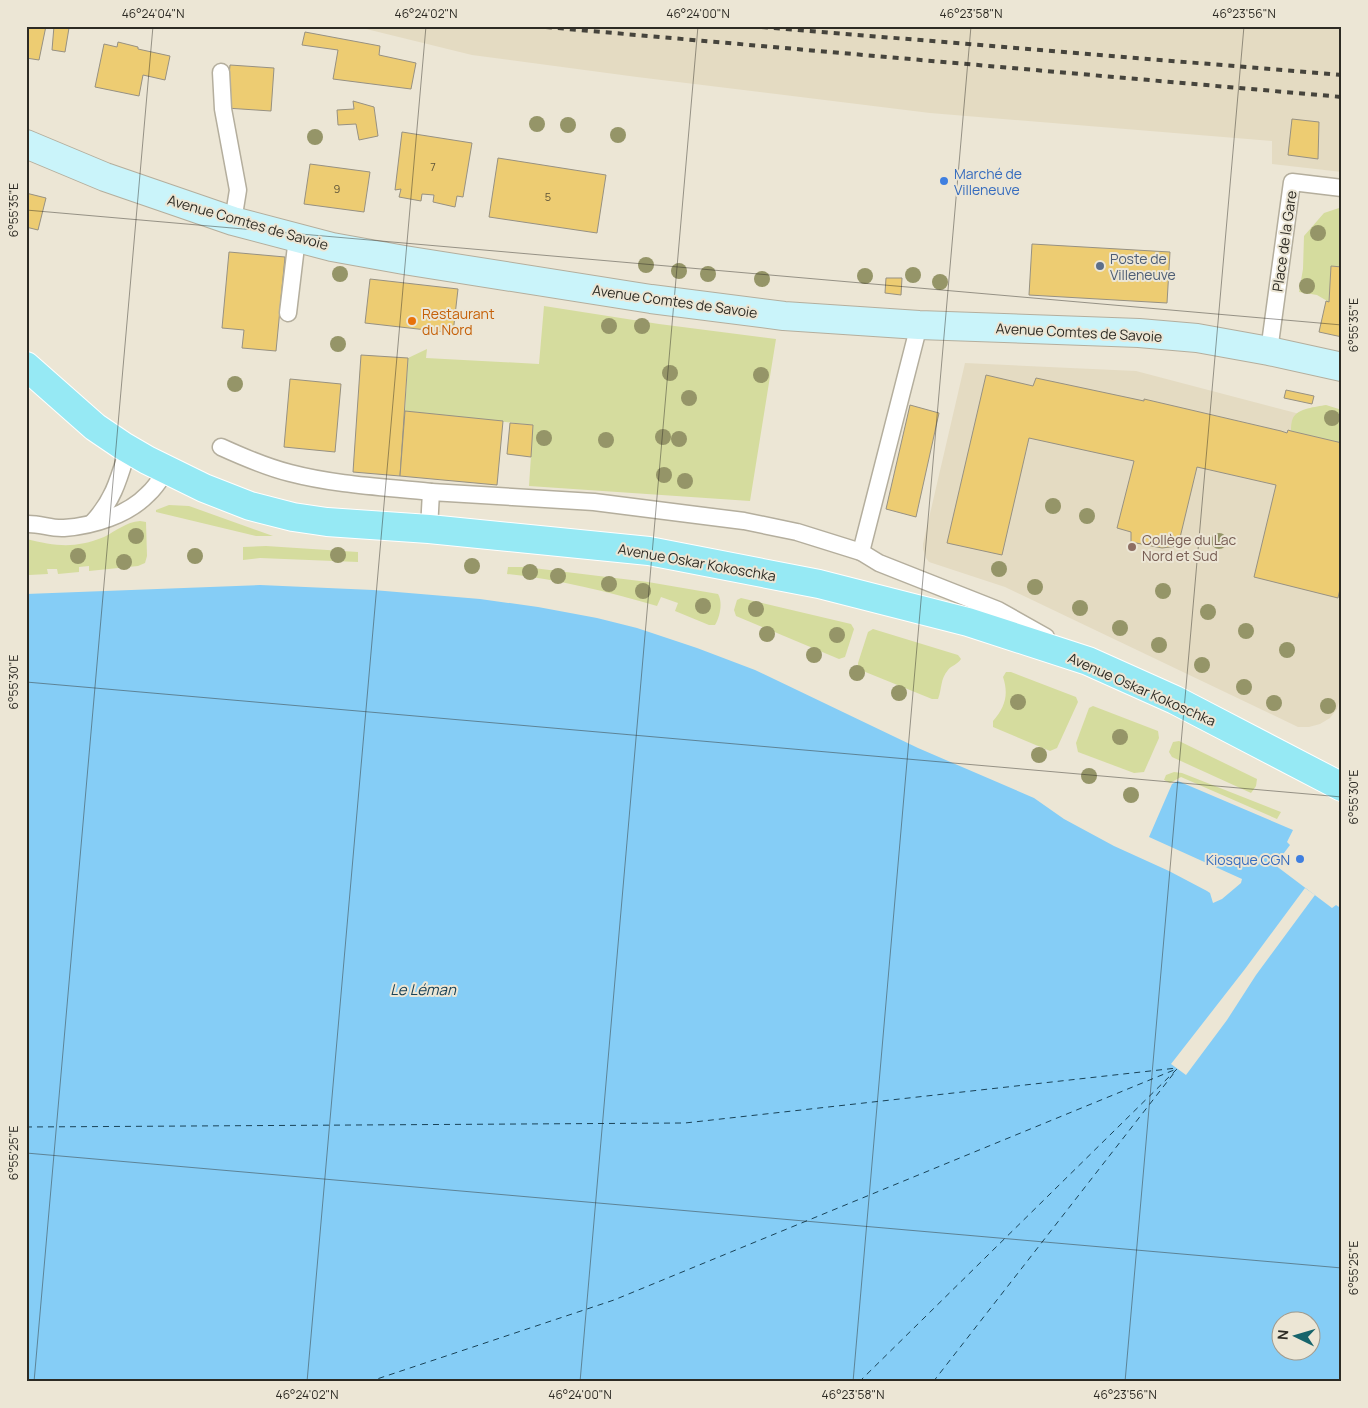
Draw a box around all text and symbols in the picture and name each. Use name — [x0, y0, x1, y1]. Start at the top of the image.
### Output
text: 46°24'04"N — [122, 5, 184, 22]
text: 46°24'02"N — [395, 5, 457, 22]
text: 46°24'00"N — [666, 5, 730, 22]
text: 46°23'58"N — [940, 5, 1002, 22]
text: 46°23'56"N — [1212, 5, 1276, 22]
house number: 7 — [430, 159, 436, 174]
place label: Marché de Villeneuve — [954, 164, 1022, 199]
marker: Marché de Villeneuve — [938, 175, 950, 187]
house number: 9 — [334, 181, 341, 196]
text: 6°55'35"E — [5, 183, 22, 237]
house number: 5 — [545, 189, 551, 204]
street label: Place de la Gare — [1268, 189, 1300, 293]
street label: Avenue Comtes de Savoie — [165, 190, 331, 254]
place label: Poste de Villeneuve — [1110, 249, 1176, 284]
marker: Poste de Villeneuve — [1094, 260, 1106, 272]
street label: Avenue Comtes de Savoie — [591, 280, 759, 322]
text: 6°55'35"E — [1345, 298, 1362, 352]
place label: Restaurant du Nord — [422, 304, 495, 339]
marker: Restaurant du Nord — [406, 315, 418, 327]
street label: Avenue Comtes de Savoie — [995, 318, 1163, 346]
place label: Collège du Lac Nord et Sud — [1142, 530, 1237, 565]
street label: Avenue Oskar Kokoschka — [617, 539, 777, 585]
marker: Collège du Lac Nord et Sud — [1126, 541, 1138, 553]
street label: Avenue Oskar Kokoschka — [1065, 648, 1219, 730]
text: 6°55'30"E — [5, 654, 22, 709]
text: 6°55'30"E — [1345, 769, 1362, 824]
place label: Kiosque CGN — [1206, 850, 1290, 869]
marker: Kiosque CGN — [1294, 853, 1306, 865]
water label: Le Léman — [390, 979, 457, 1000]
text: 6°55'25"E — [5, 1126, 22, 1180]
text: 6°55'25"E — [1345, 1241, 1362, 1295]
north arrow — [1270, 1310, 1320, 1360]
text: N — [1273, 1329, 1292, 1341]
text: 46°24'02"N — [276, 1386, 338, 1403]
text: 46°24'00"N — [548, 1386, 612, 1403]
text: 46°23'58"N — [822, 1386, 884, 1403]
text: 46°23'56"N — [1093, 1386, 1157, 1403]

